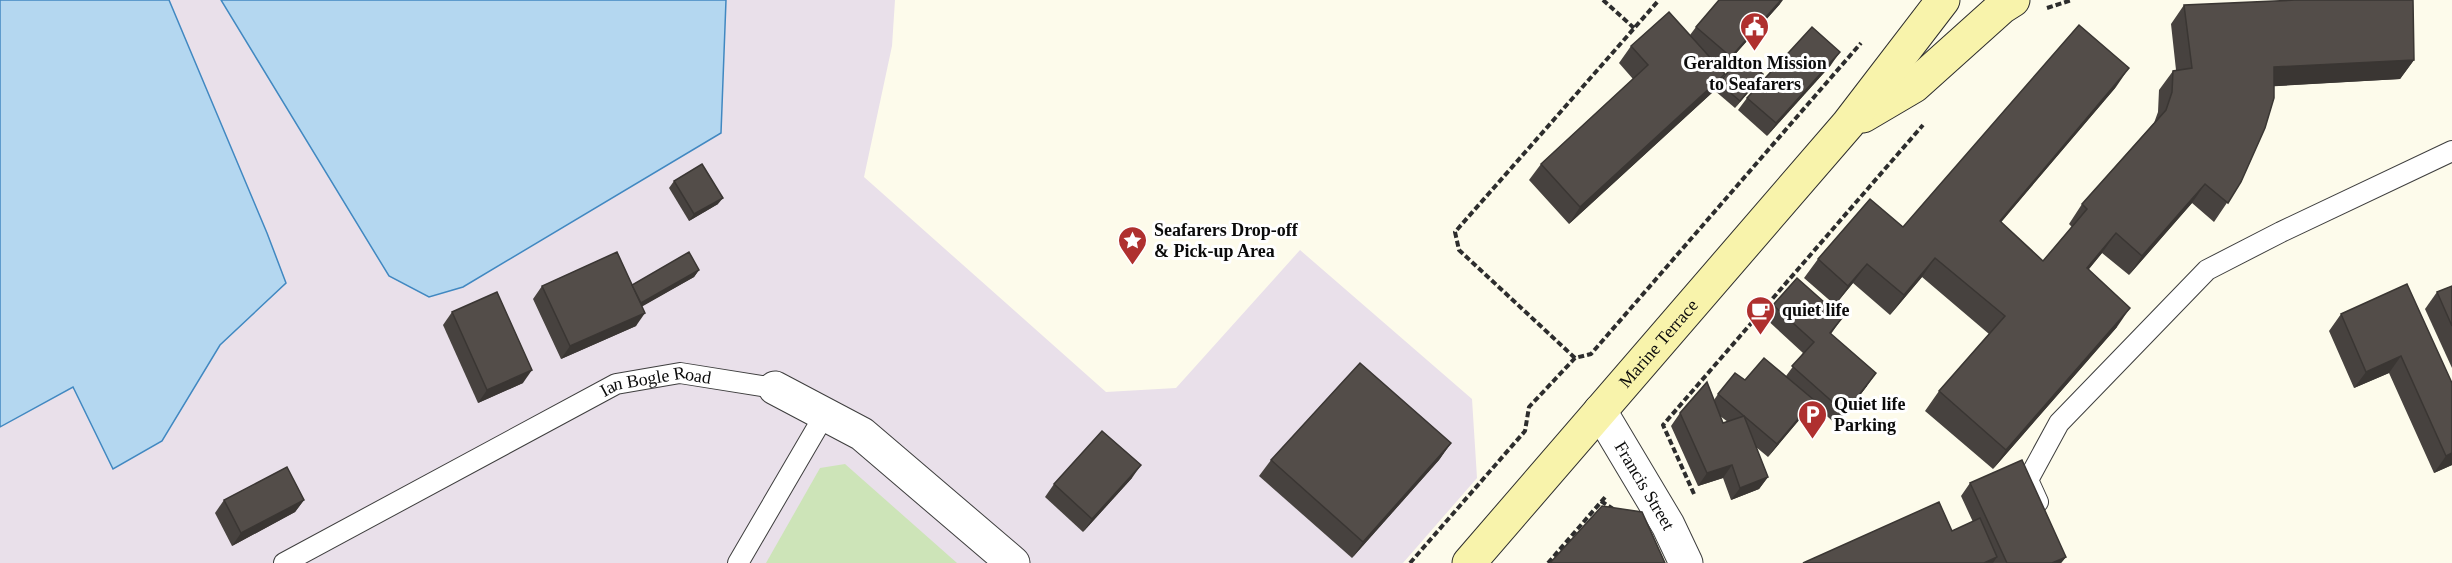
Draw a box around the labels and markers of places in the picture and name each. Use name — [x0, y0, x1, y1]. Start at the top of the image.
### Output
public building icon: Geraldton Mission to Seafarers — [1739, 10, 1771, 52]
place label: Geraldton Mission to Seafarers — [1683, 53, 1827, 94]
place label: Seafarers Drop-off & Pick-up Area — [1154, 220, 1299, 261]
place icon: Seafarers Drop-off & Pick-up Area — [1117, 224, 1149, 266]
cafe icon: quiet life — [1745, 294, 1777, 336]
place label: quiet life — [1782, 300, 1850, 320]
place label: Quiet life Parking — [1834, 394, 1905, 435]
parking icon: Quiet life Parking — [1797, 398, 1829, 440]

